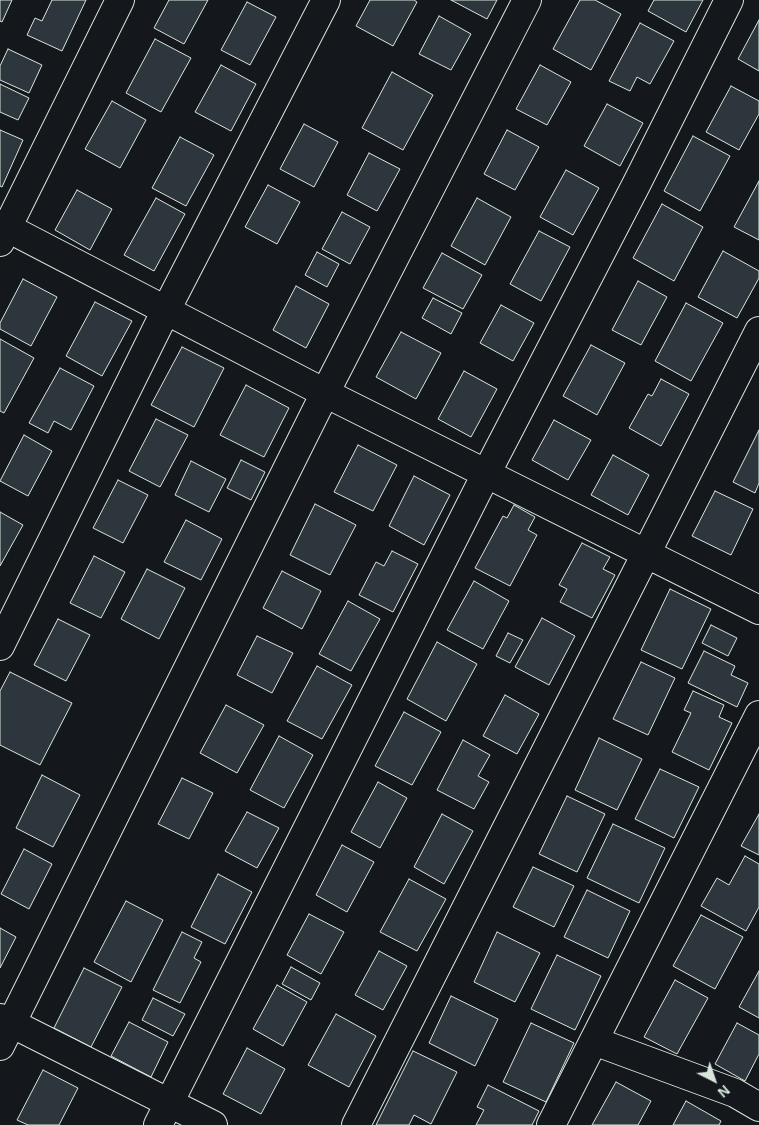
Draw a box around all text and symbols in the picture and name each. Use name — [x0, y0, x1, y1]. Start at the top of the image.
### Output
north arrow — [689, 1055, 739, 1105]
text: N — [715, 1082, 733, 1101]

